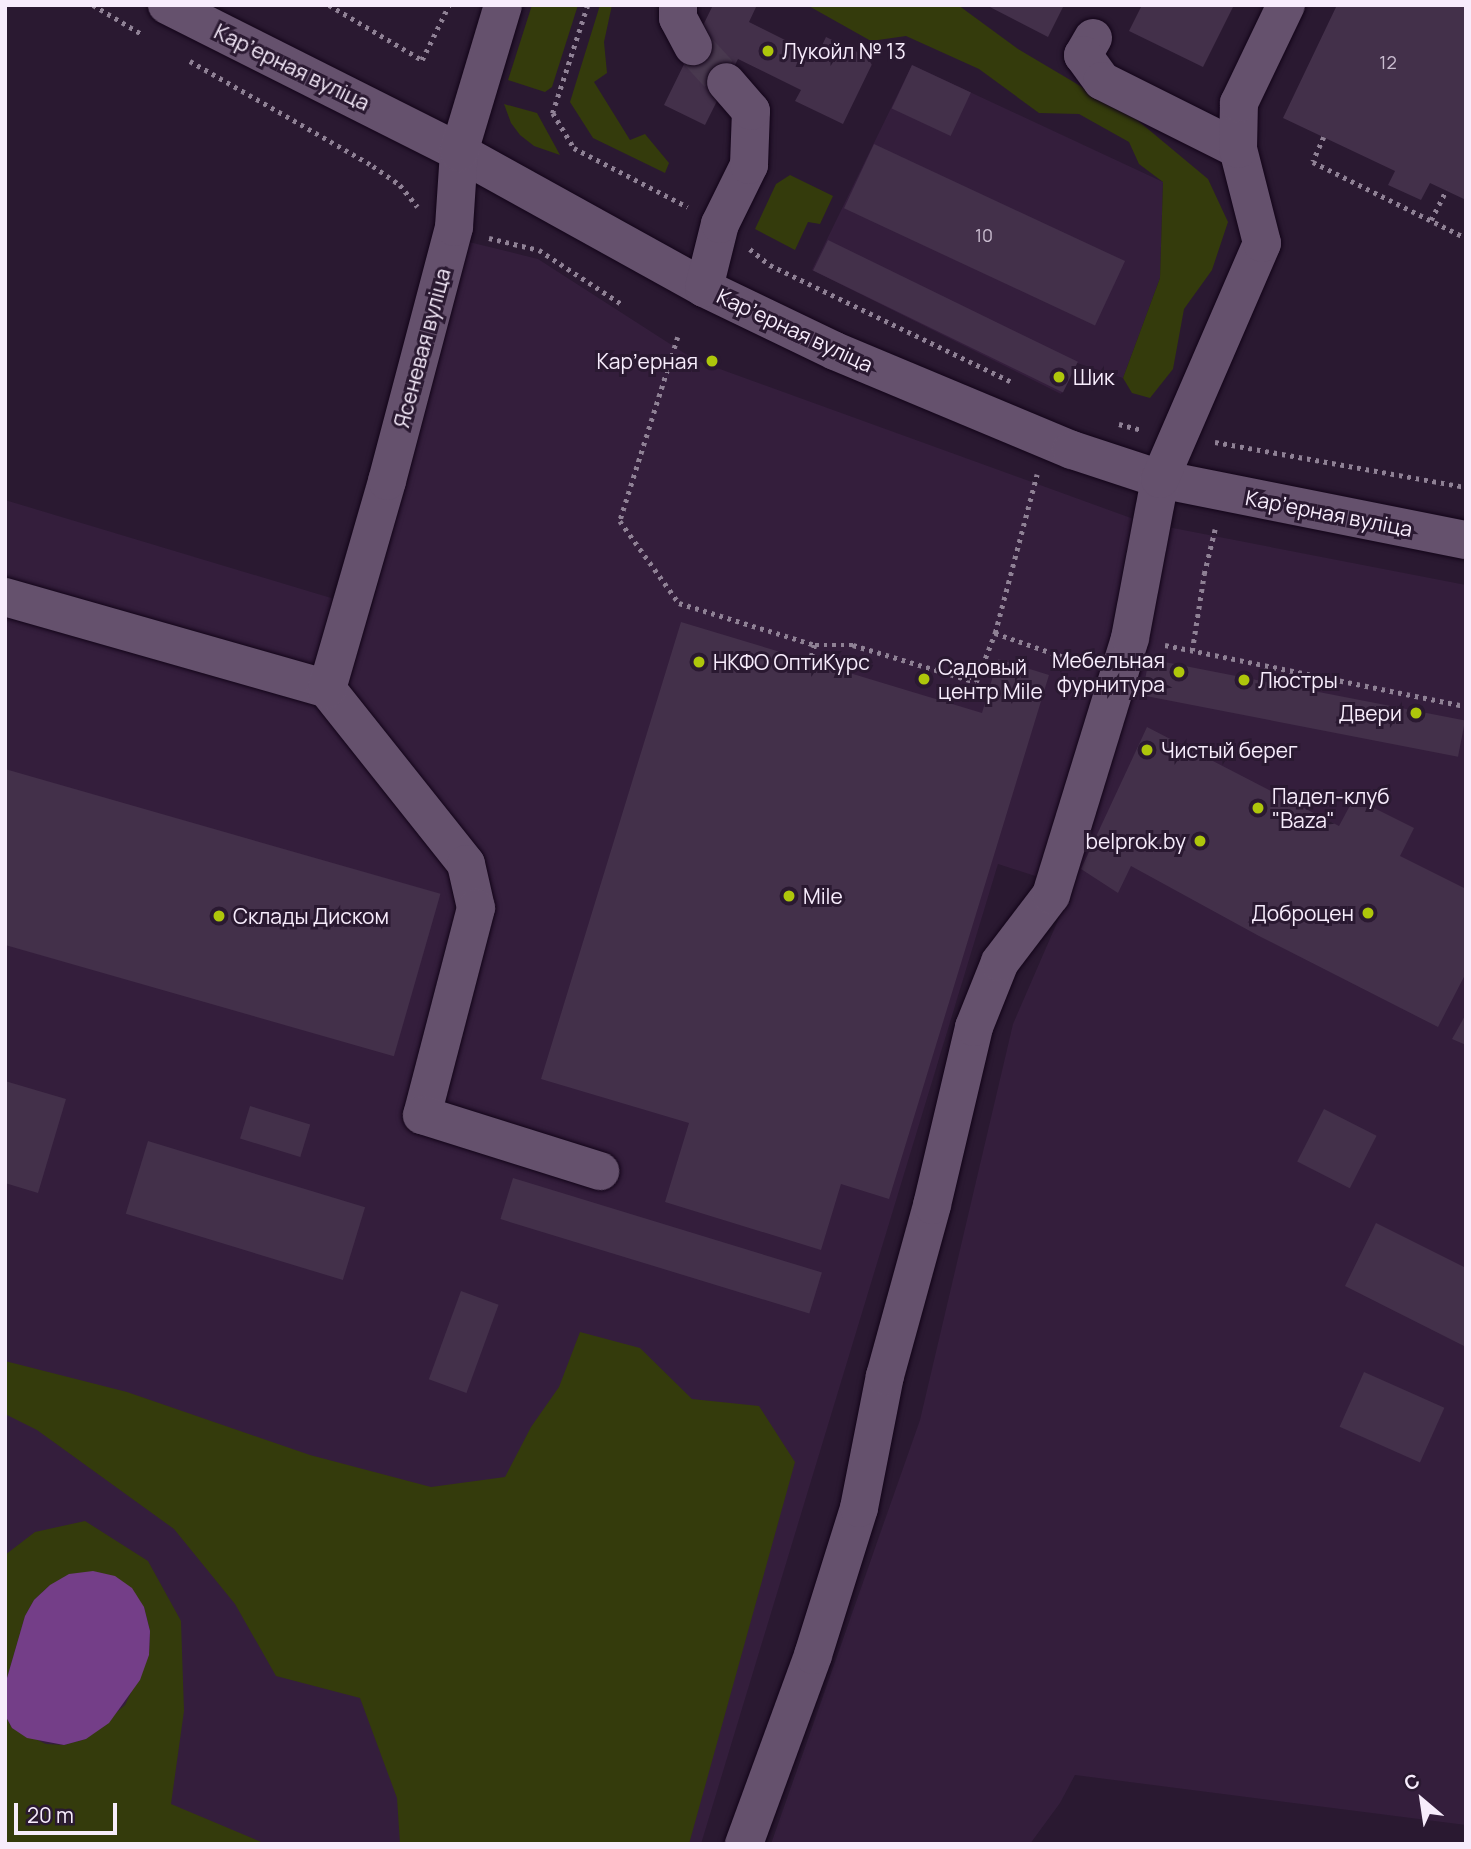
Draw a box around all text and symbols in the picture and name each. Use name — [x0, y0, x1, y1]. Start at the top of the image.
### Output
street label: Карʼерная вуліца — [210, 19, 374, 115]
place label: Лукойл № 13 — [782, 38, 906, 64]
marker: Лукойл № 13 — [760, 43, 776, 59]
house number: 12 — [1379, 51, 1397, 73]
house number: 10 — [975, 224, 993, 246]
street label: Ясеневая вуліца — [389, 266, 455, 430]
street label: Карʼерная вуліца — [713, 283, 877, 377]
place label: Карʼерная — [596, 348, 698, 374]
marker: Карʼерная — [704, 353, 720, 369]
place label: Шик — [1073, 364, 1114, 390]
marker: Шик — [1051, 369, 1067, 385]
street label: Карʼерная вуліца — [1243, 484, 1415, 542]
place label: Мебельная фурнитура — [1052, 647, 1165, 697]
place label: НКФО ОптиКурс — [713, 649, 870, 675]
marker: НКФО ОптиКурс — [691, 654, 707, 670]
place label: Садовый центр Mile — [938, 654, 1043, 704]
marker: Мебельная фурнитура — [1171, 664, 1187, 680]
place label: Люстры — [1258, 667, 1338, 693]
marker: Садовый центр Mile — [916, 671, 932, 687]
marker: Люстры — [1236, 672, 1252, 688]
place label: Двери — [1339, 700, 1402, 726]
marker: Двери — [1408, 705, 1424, 721]
place label: Чистый берег — [1161, 737, 1298, 763]
marker: Чистый берег — [1139, 742, 1155, 758]
place label: Падел-клуб "Baza" — [1272, 783, 1390, 833]
marker: Падел-клуб "Baza" — [1250, 800, 1266, 816]
place label: belprok.by — [1085, 828, 1186, 854]
marker: belprok.by — [1192, 833, 1208, 849]
place label: Mile — [803, 883, 843, 909]
marker: Mile — [781, 888, 797, 904]
place label: Доброцен — [1251, 900, 1354, 926]
place label: Склады Диском — [233, 903, 389, 929]
marker: Доброцен — [1360, 905, 1376, 921]
marker: Склады Диском — [211, 908, 227, 924]
north arrow — [1387, 1765, 1457, 1835]
text: С — [1399, 1767, 1424, 1796]
scale bar — [18, 1790, 121, 1834]
text: 20 m — [27, 1801, 74, 1829]

